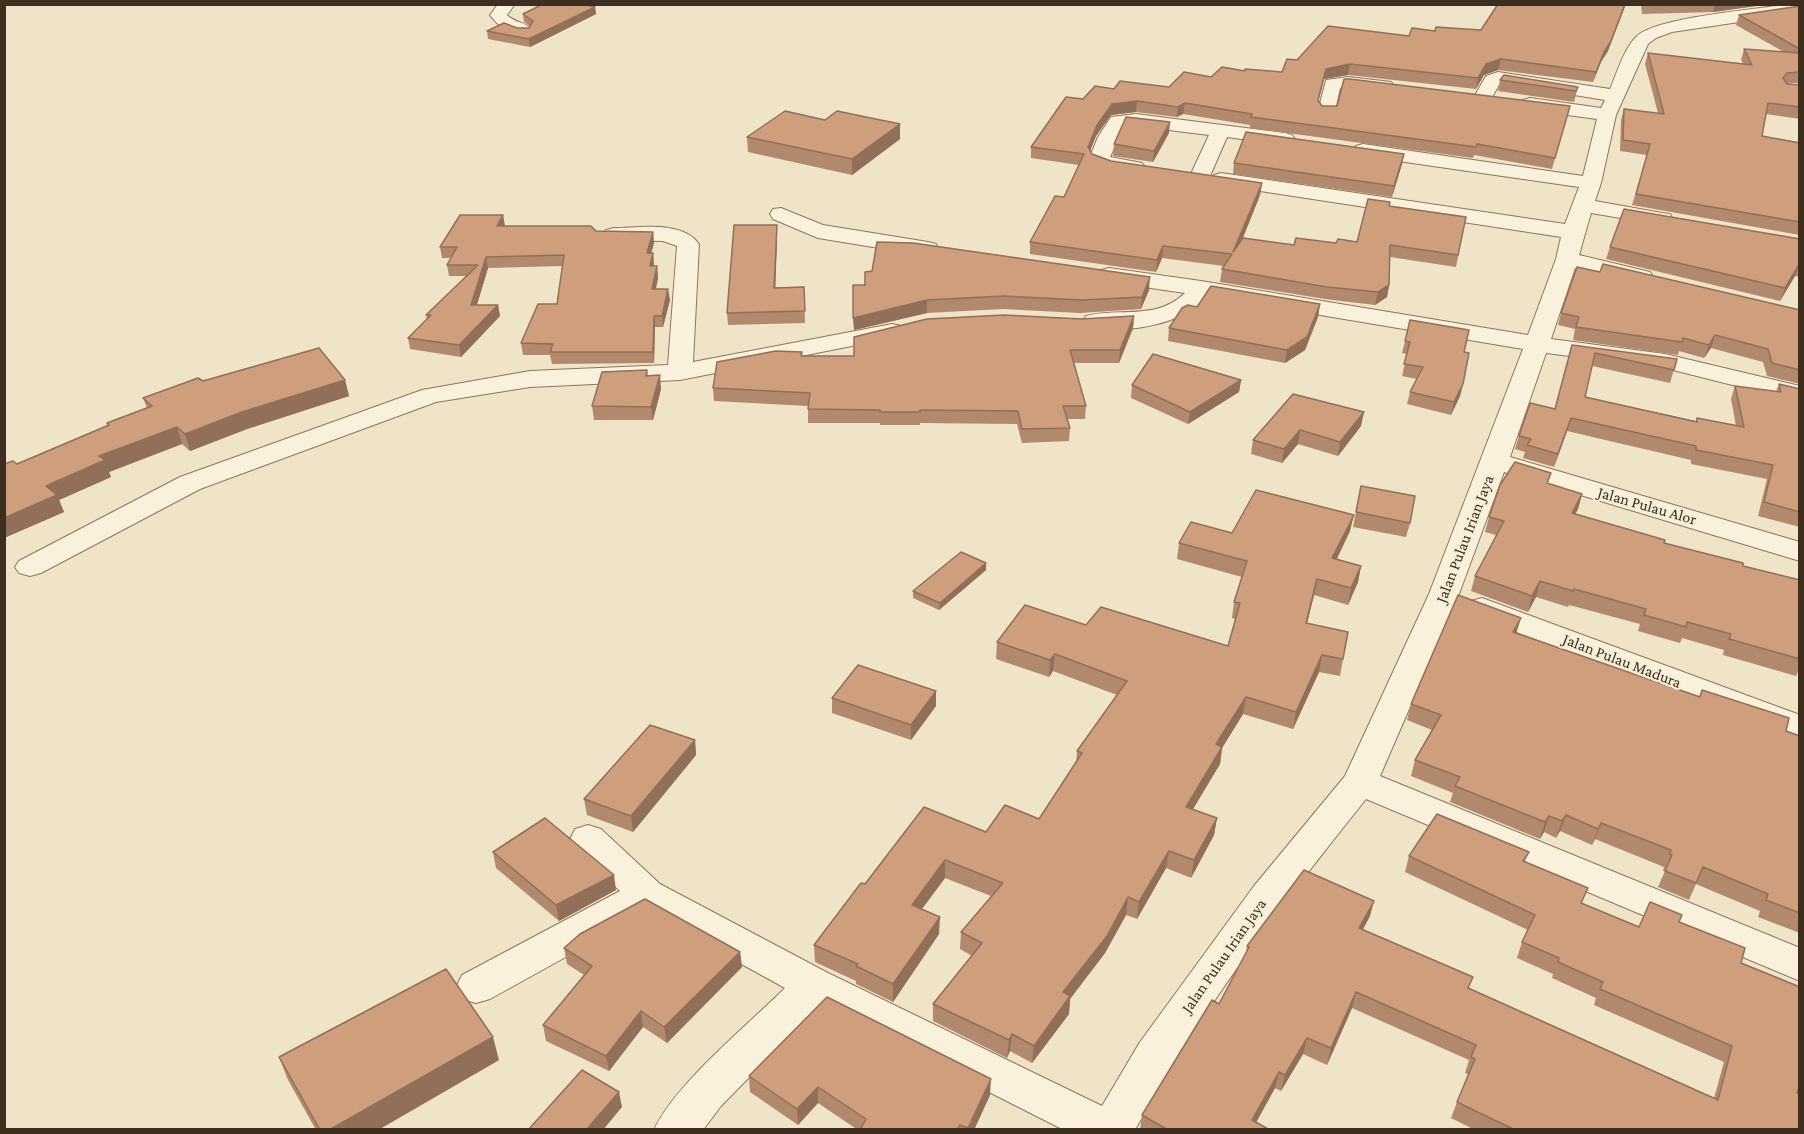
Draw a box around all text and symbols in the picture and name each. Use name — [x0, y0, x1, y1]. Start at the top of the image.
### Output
street label: Jalan Pulau Irian Jaya — [1432, 472, 1498, 606]
street label: Jalan Pulau Alor — [1595, 483, 1699, 529]
street label: Jalan Pulau Madura — [1560, 630, 1684, 692]
street label: Jalan Pulau Irian Jaya — [1177, 895, 1271, 1017]

